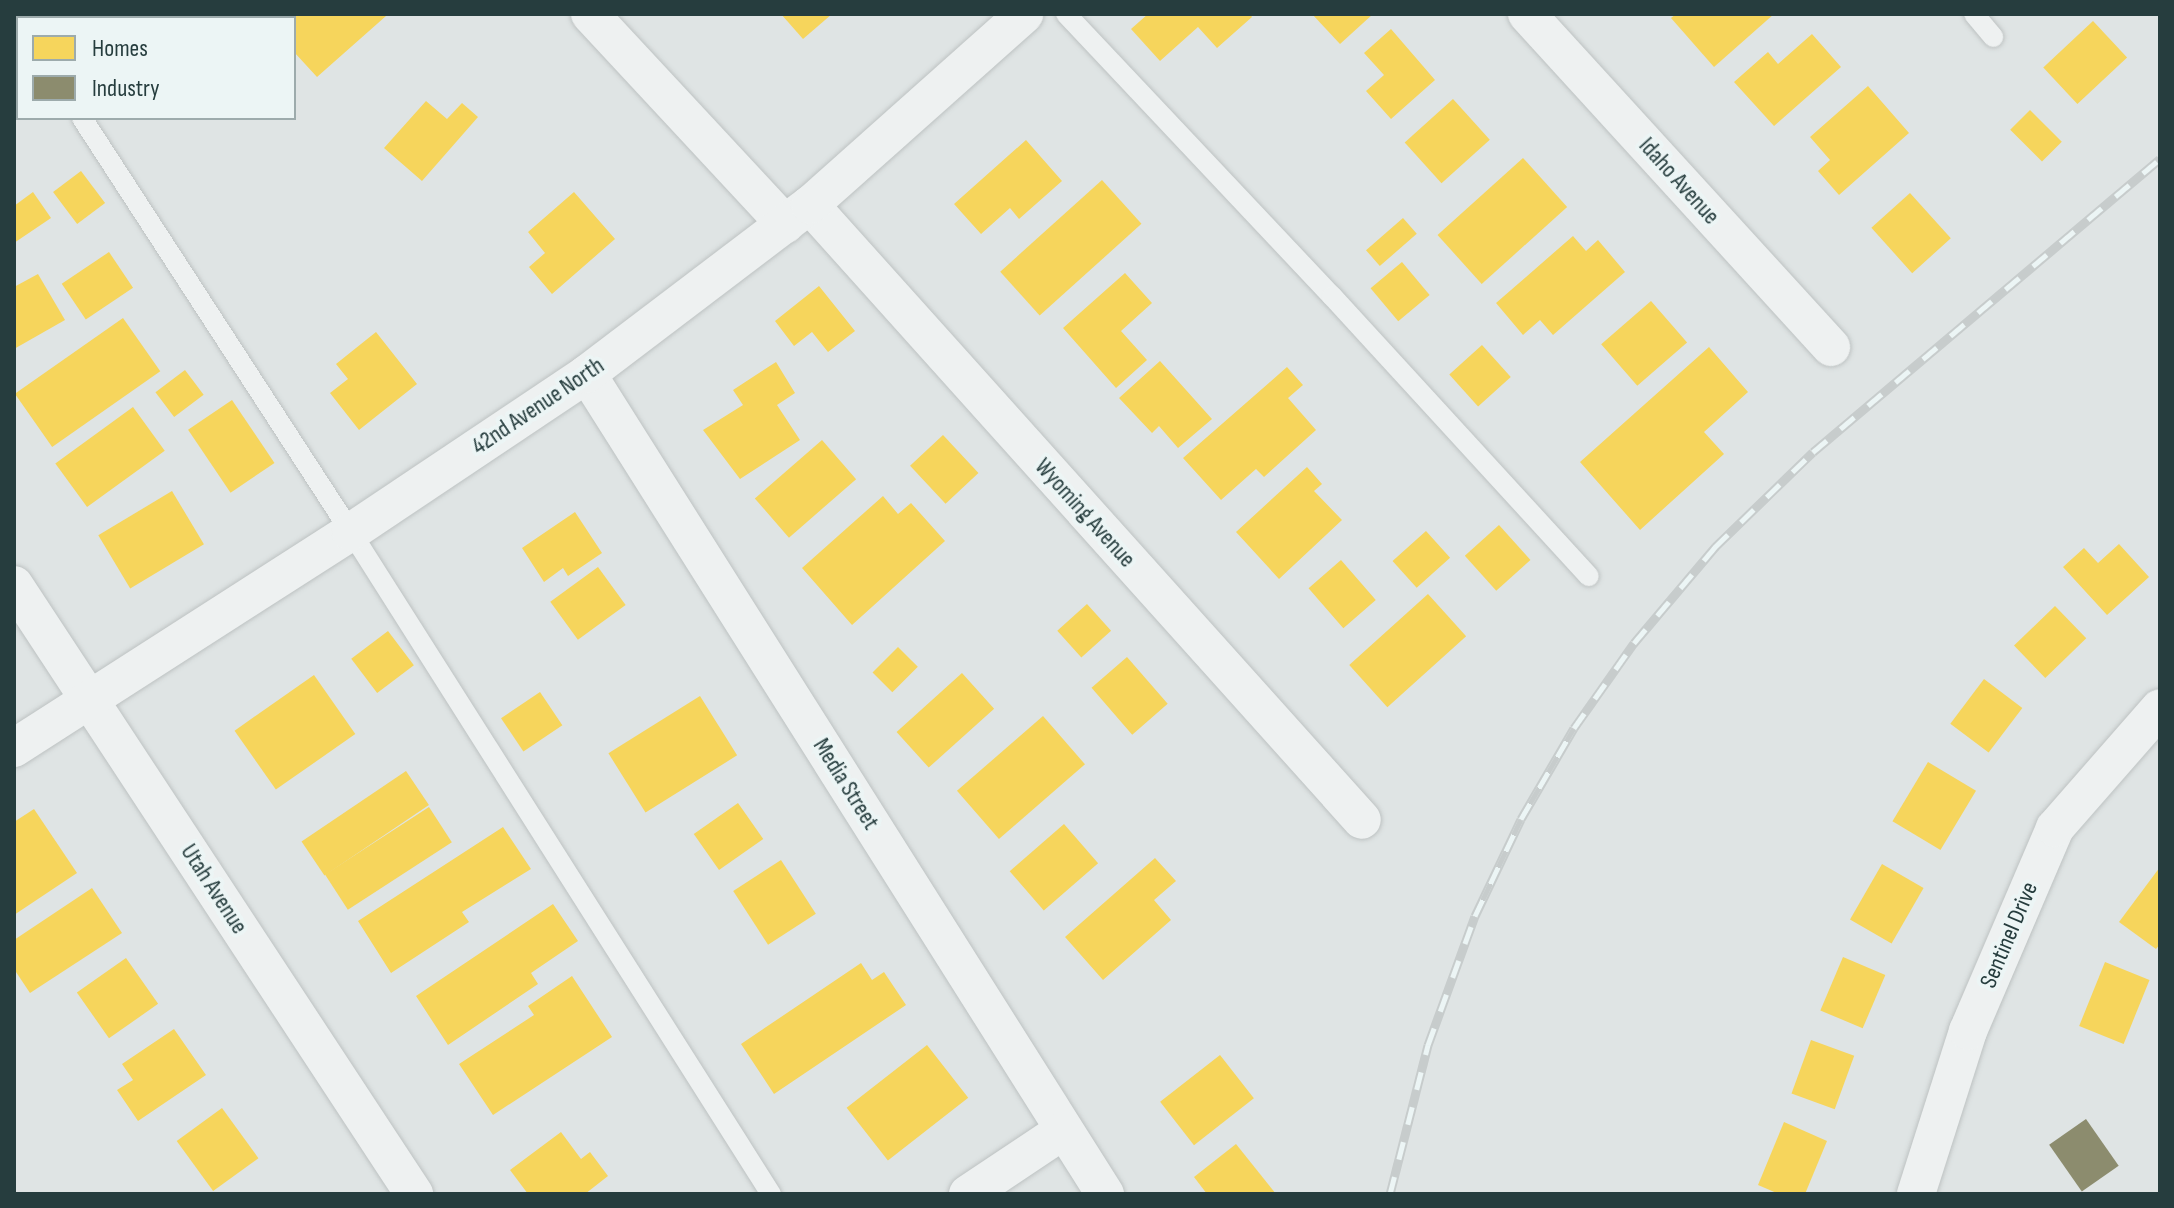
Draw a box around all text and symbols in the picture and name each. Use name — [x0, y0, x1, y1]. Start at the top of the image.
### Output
legend — [16, 16, 296, 120]
text: Homes — [92, 34, 148, 63]
text: Industry — [92, 74, 159, 103]
street label: Idaho Avenue — [1633, 132, 1725, 230]
street label: 42nd Avenue North — [466, 351, 610, 461]
street label: Wyoming Avenue — [1029, 453, 1141, 573]
street label: Media Street — [807, 733, 885, 835]
street label: Utah Avenue — [174, 839, 254, 939]
street label: Sentinel Drive — [1974, 878, 2044, 992]

